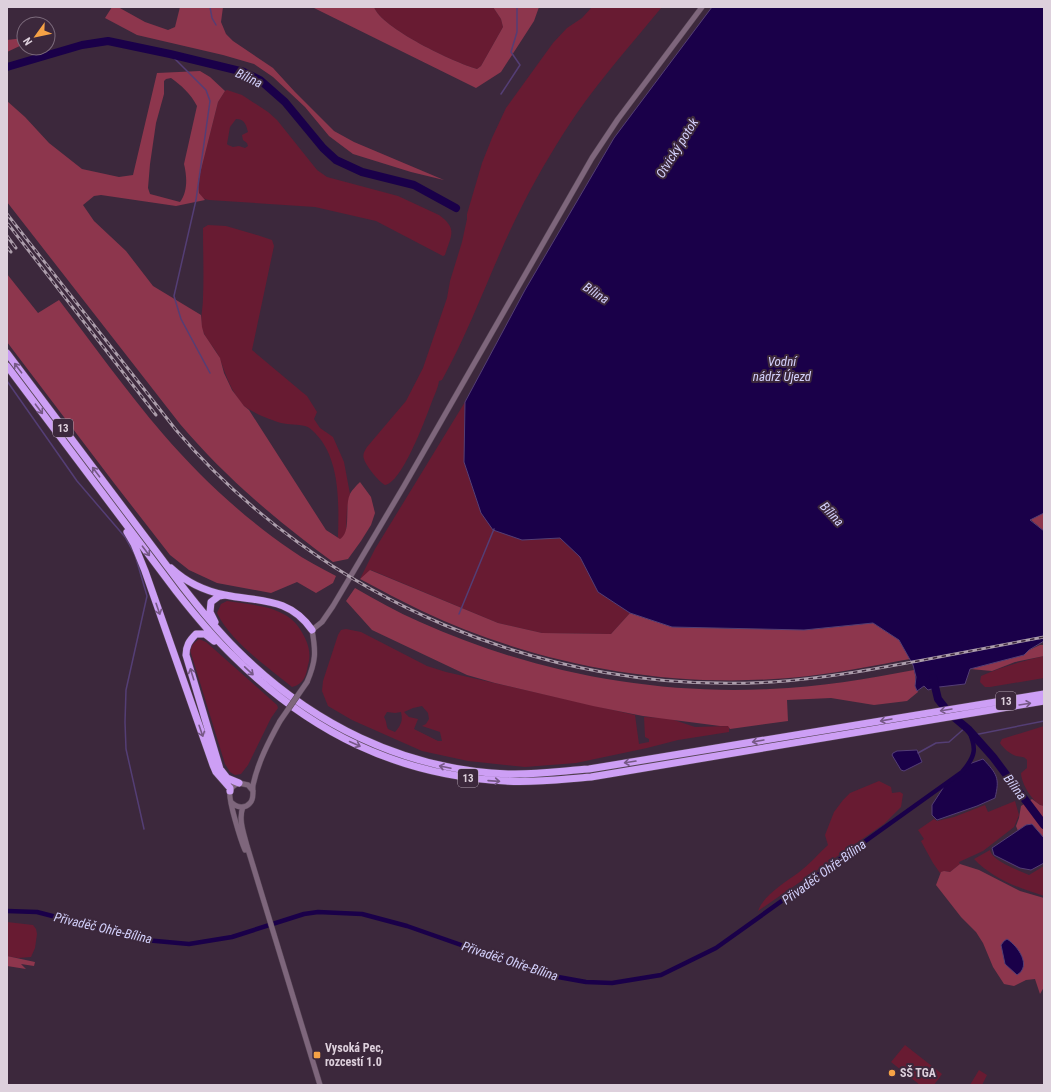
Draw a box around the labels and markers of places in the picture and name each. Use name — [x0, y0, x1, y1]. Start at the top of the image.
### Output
place label: Vysoká Pec, rozcestí 1.0 — [325, 1041, 384, 1069]
marker: Vysoká Pec, rozcestí 1.0 — [312, 1050, 322, 1060]
place label: SŠ TGA — [900, 1065, 937, 1080]
marker: SŠ TGA — [887, 1068, 897, 1078]

